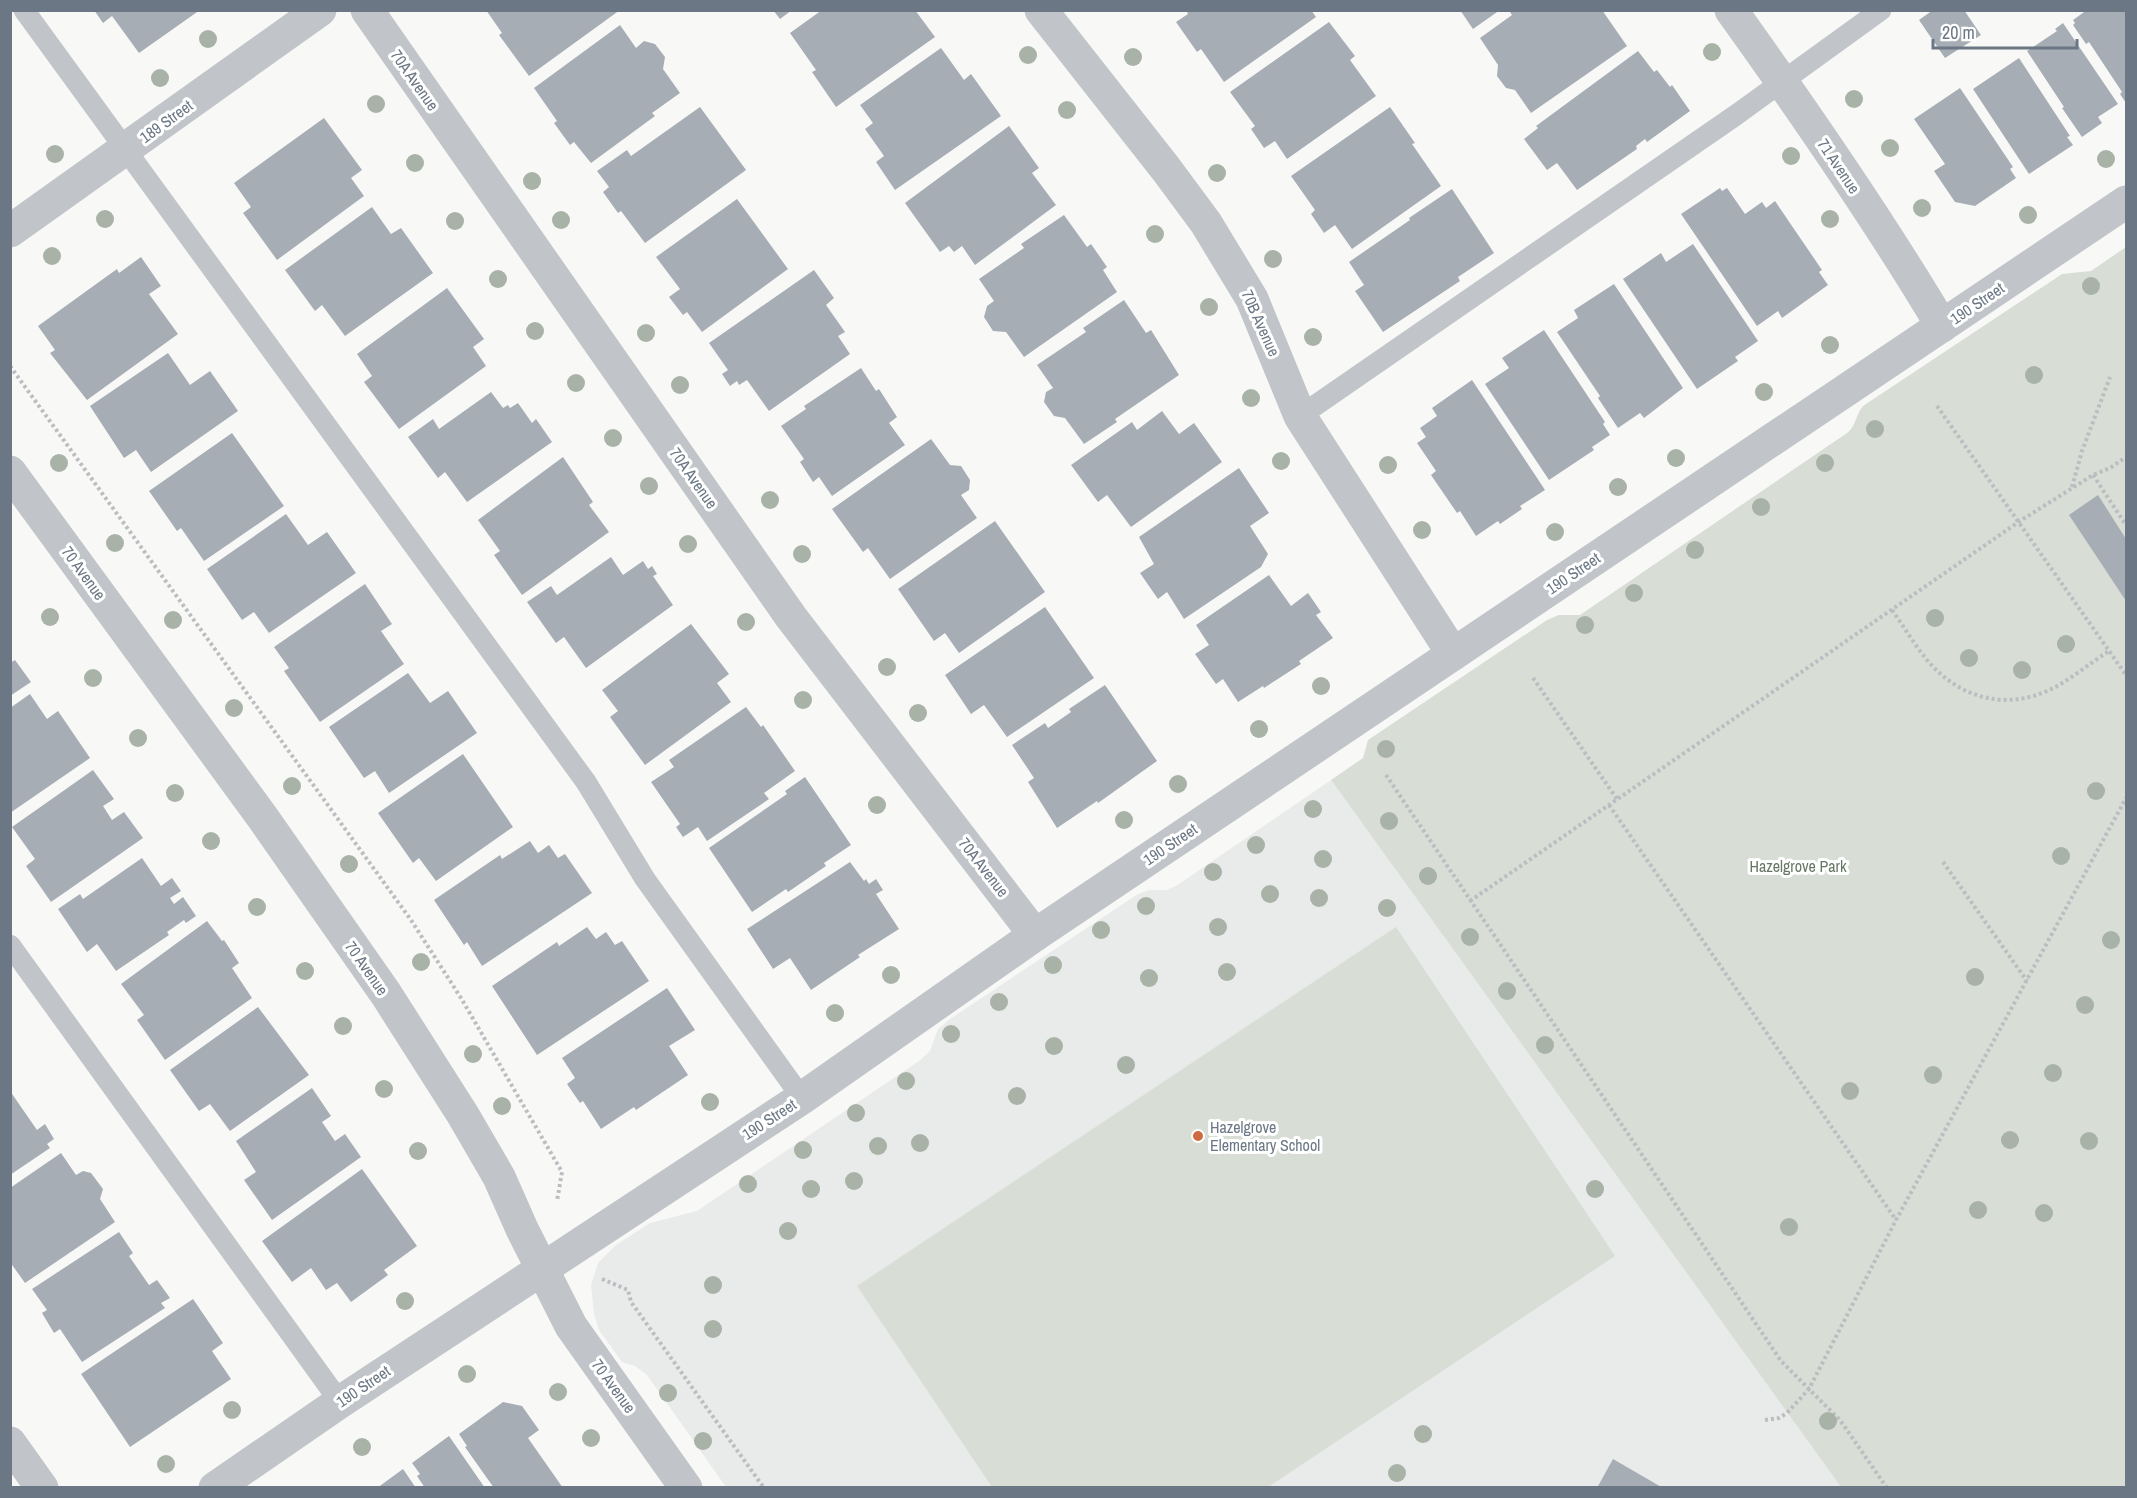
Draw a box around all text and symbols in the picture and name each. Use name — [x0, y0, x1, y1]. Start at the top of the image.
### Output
scale bar — [1933, 12, 2077, 50]
text: 20 m — [1942, 20, 1975, 45]
street label: 70A Avenue — [386, 45, 444, 115]
street label: 189 Street — [135, 94, 197, 148]
street label: 71 Avenue — [1813, 134, 1865, 198]
street label: 190 Street — [1946, 277, 2009, 329]
street label: 70B Avenue — [1237, 286, 1285, 360]
street label: 70A Avenue — [665, 443, 723, 513]
street label: 70 Avenue — [57, 542, 111, 604]
street label: 190 Street — [1542, 547, 1605, 599]
street label: 190 Street — [1139, 818, 1202, 870]
street label: 70A Avenue — [954, 833, 1014, 901]
park label: Hazelgrove Park — [1750, 855, 1847, 877]
street label: 70 Avenue — [340, 936, 394, 1000]
street label: 190 Street — [738, 1093, 801, 1145]
place label: Hazelgrove Elementary School — [1210, 1116, 1320, 1156]
marker: Hazelgrove Elementary School — [1191, 1129, 1205, 1143]
street label: 70 Avenue — [587, 1355, 641, 1417]
street label: 190 Street — [332, 1360, 395, 1412]

